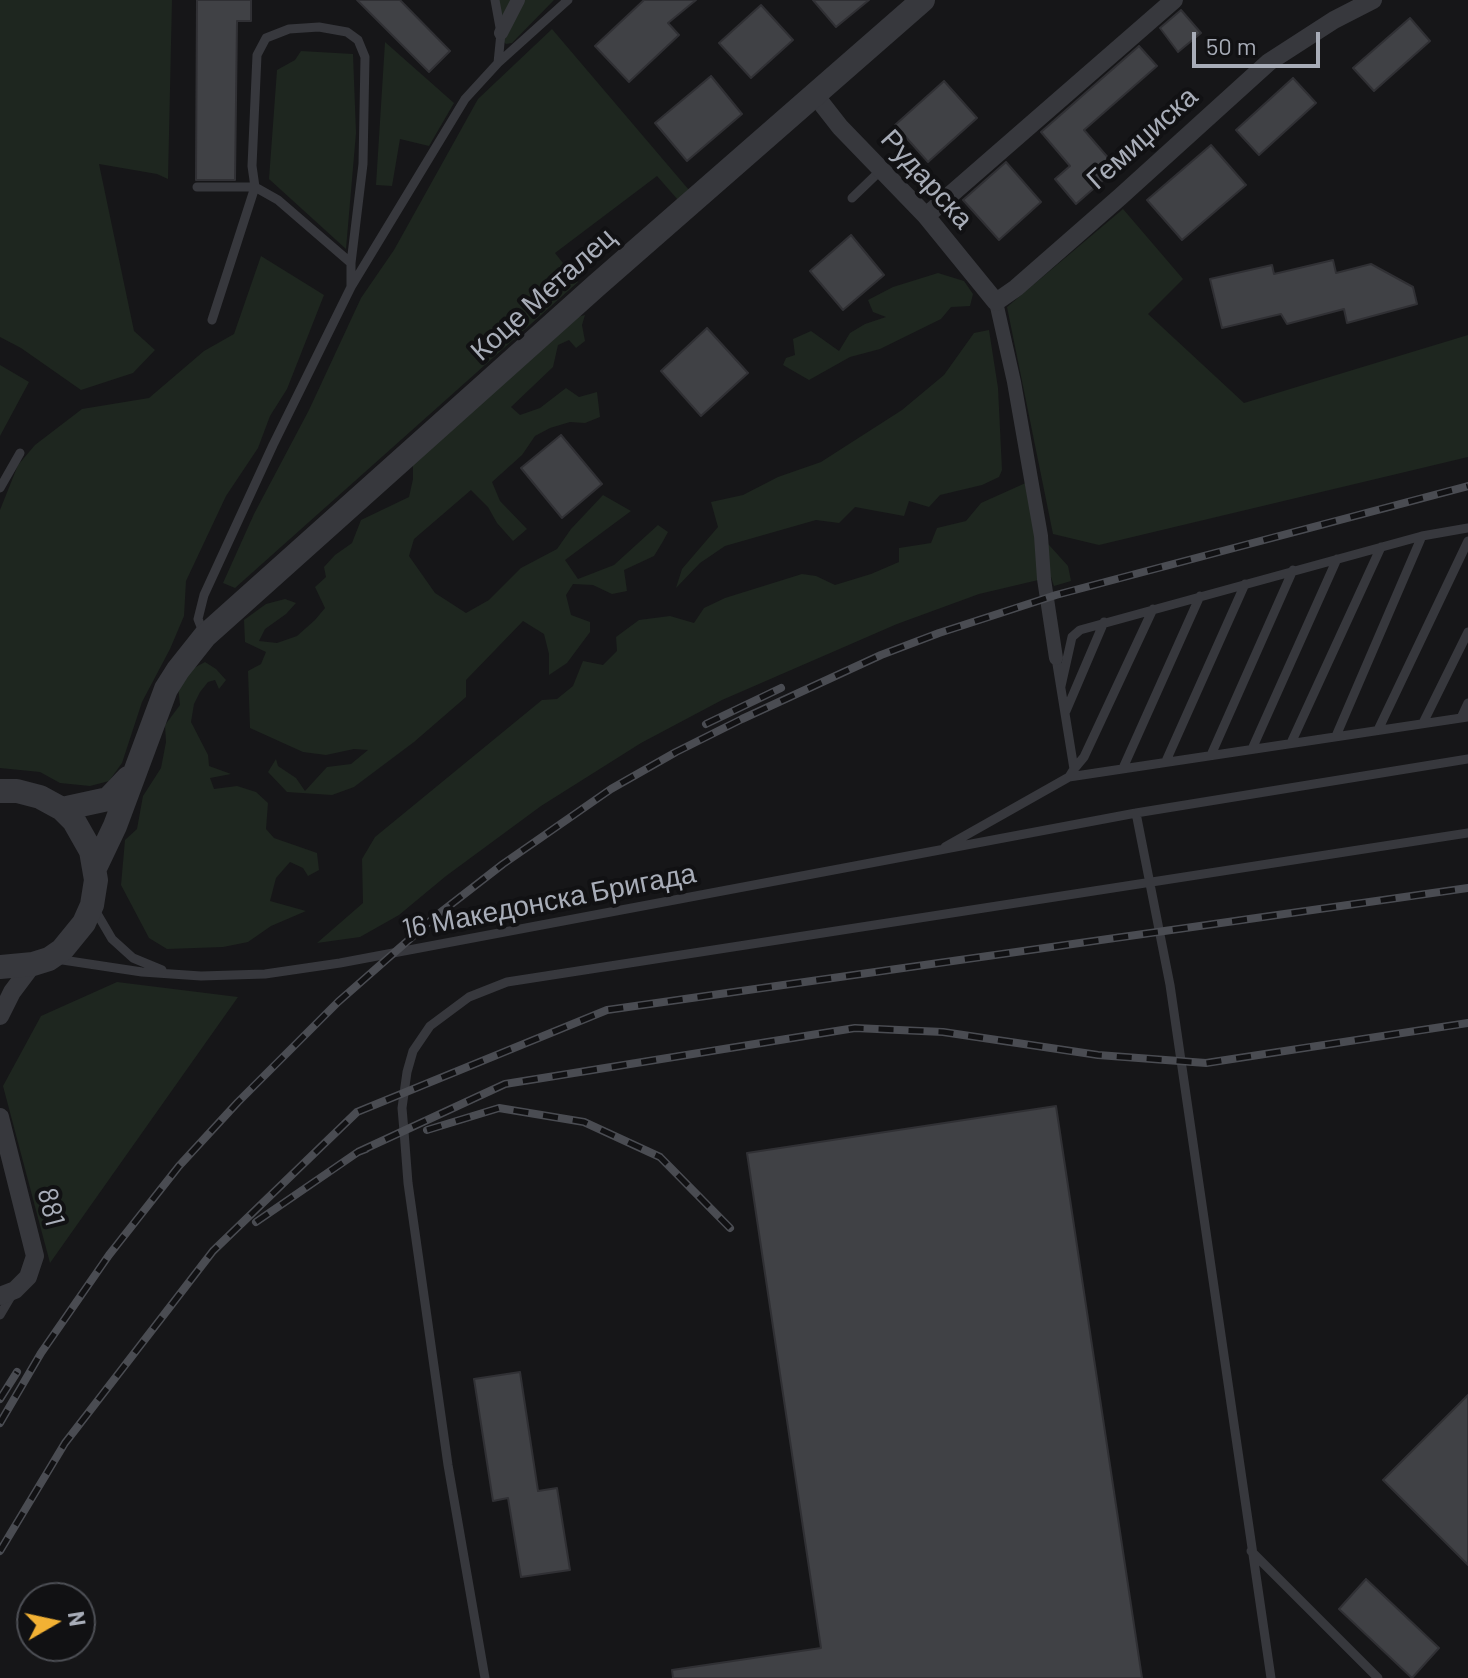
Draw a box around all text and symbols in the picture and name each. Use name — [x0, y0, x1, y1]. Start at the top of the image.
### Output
scale bar — [1196, 16, 1324, 66]
text: 50 m — [1206, 31, 1257, 60]
street label: Гемиџиска — [1080, 80, 1204, 196]
street label: Рударска — [874, 123, 980, 235]
street label: Коце Металец — [464, 220, 622, 368]
street label: 16 Македонска Бригада — [399, 856, 699, 946]
street label: 881 — [30, 1184, 72, 1230]
north arrow — [16, 1582, 96, 1662]
text: N — [64, 1609, 92, 1628]

